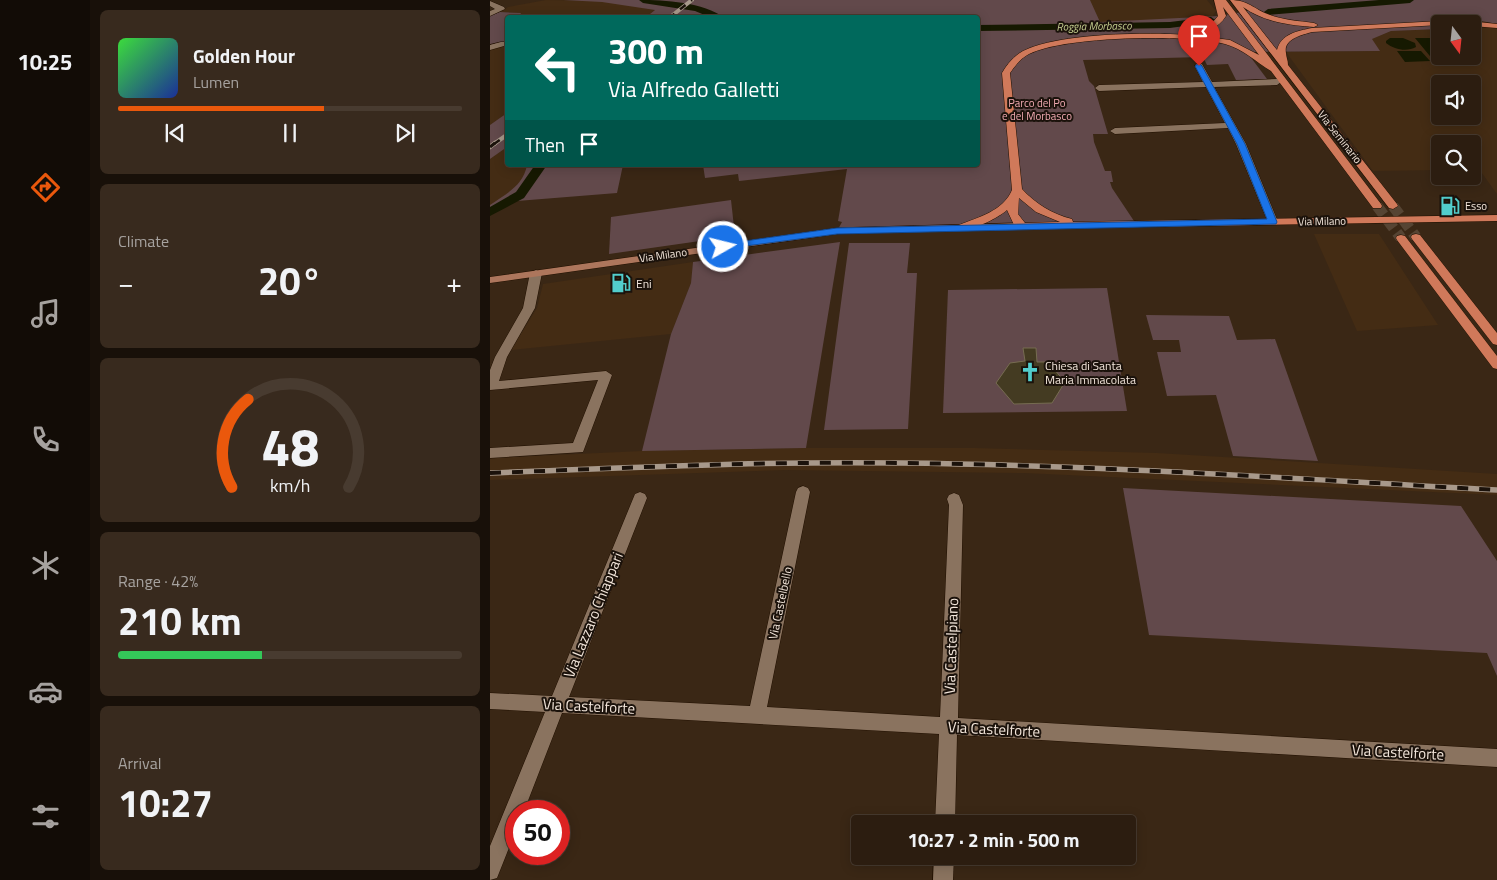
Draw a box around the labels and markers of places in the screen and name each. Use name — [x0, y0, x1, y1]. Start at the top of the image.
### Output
pin — [1178, 15, 1220, 66]
fuel station icon: Esso — [1439, 195, 1461, 217]
place label: Esso — [1465, 198, 1487, 214]
fuel station icon: Eni — [610, 272, 632, 294]
place label: Eni — [636, 274, 652, 293]
place label: Chiesa di Santa Maria Immacolata — [1045, 356, 1136, 389]
church icon: Chiesa di Santa Maria Immacolata — [1019, 361, 1041, 383]

